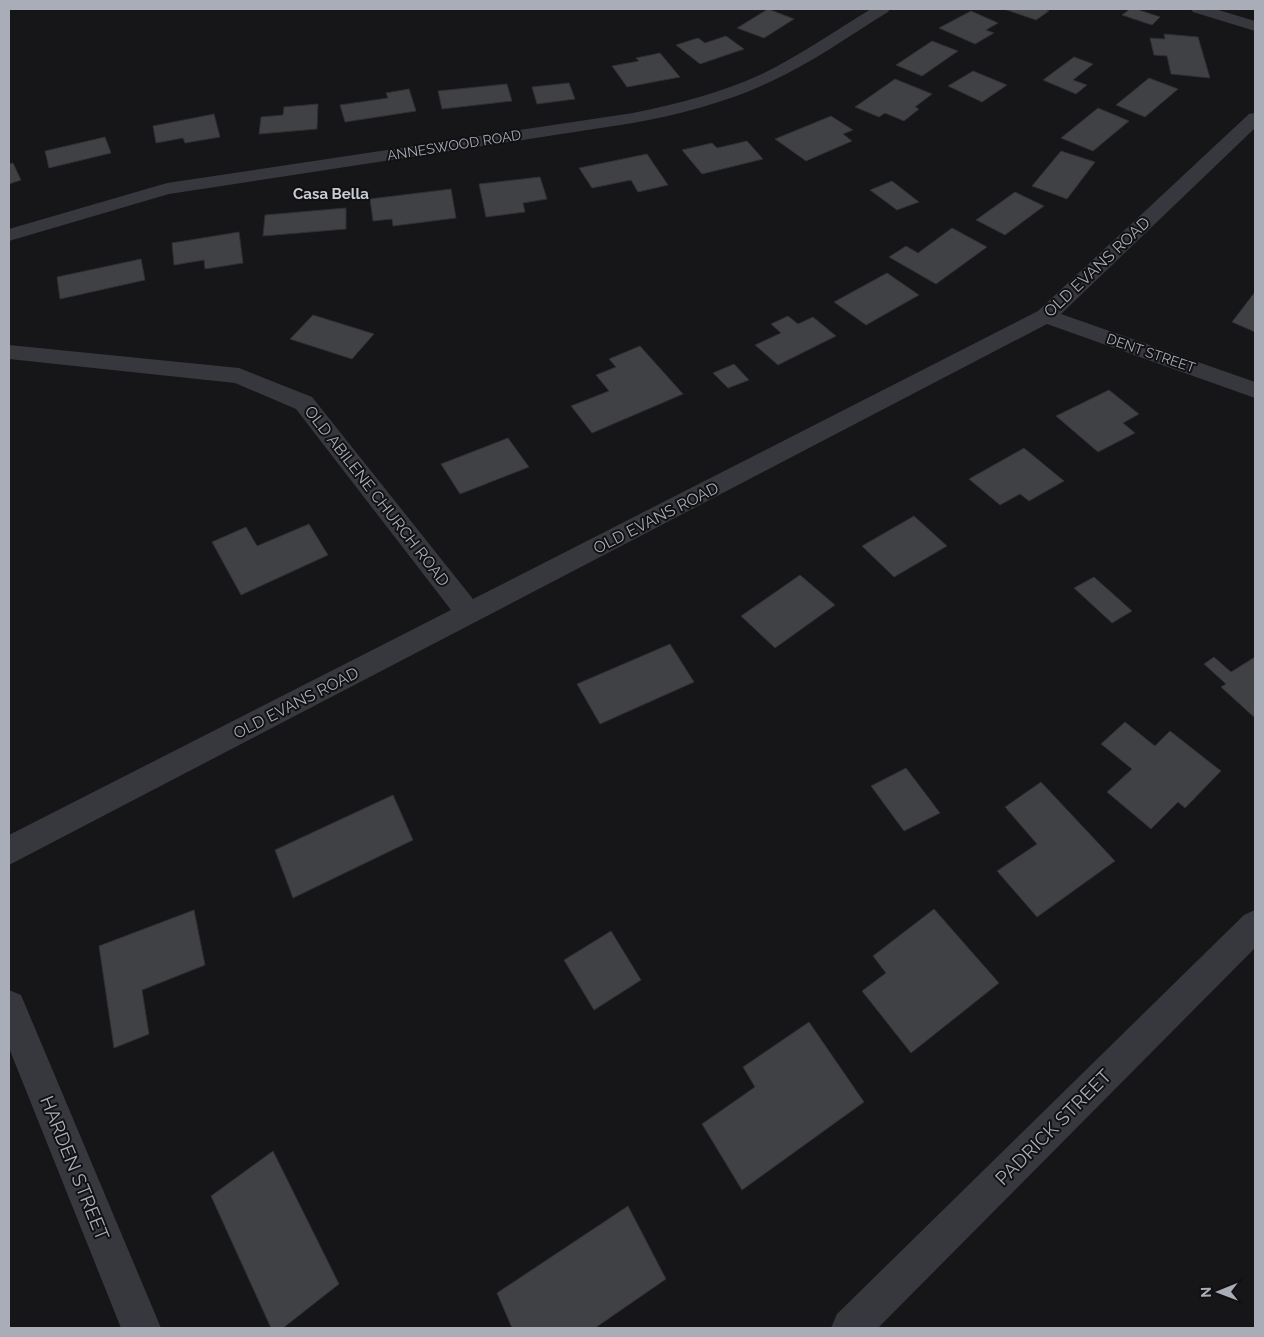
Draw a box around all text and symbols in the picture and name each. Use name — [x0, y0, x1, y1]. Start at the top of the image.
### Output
street label: ANNESWOOD ROAD — [386, 127, 522, 163]
district label: Casa Bella — [293, 185, 369, 203]
street label: OLD EVANS ROAD — [1040, 213, 1154, 321]
street label: DENT STREET — [1105, 330, 1198, 376]
street label: OLD ABILENE CHURCH ROAD — [301, 402, 453, 590]
street label: OLD EVANS ROAD — [590, 478, 722, 558]
street label: OLD EVANS ROAD — [230, 663, 362, 743]
street label: PADRICK STREET — [991, 1064, 1116, 1189]
street label: HARDEN STREET — [36, 1092, 114, 1244]
north arrow — [1194, 1267, 1244, 1317]
text: N — [1198, 1287, 1214, 1298]

